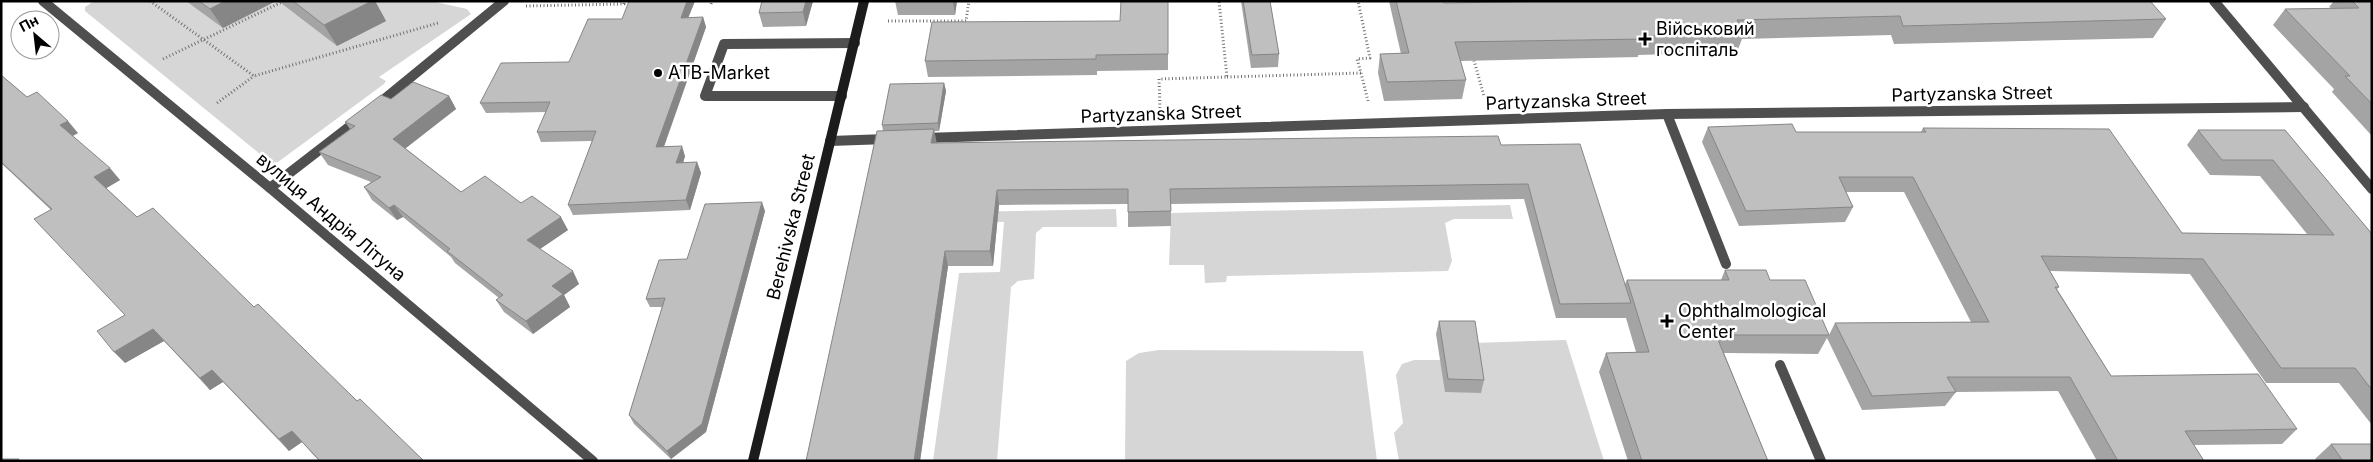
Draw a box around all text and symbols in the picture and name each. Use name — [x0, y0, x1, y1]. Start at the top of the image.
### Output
north arrow — [10, 10, 60, 60]
text: Пн — [16, 11, 41, 35]
place label: Військовий госпіталь — [1656, 18, 1755, 60]
marker: Військовий госпіталь — [1638, 32, 1652, 46]
place label: ATB-Market — [668, 62, 770, 83]
marker: ATB-Market — [652, 67, 664, 79]
street label: Partyzanska Street — [1891, 82, 2053, 105]
street label: Partyzanska Street — [1485, 87, 1647, 114]
street label: Partyzanska Street — [1080, 100, 1242, 127]
street label: вулиця Андрія Літуна — [252, 148, 410, 285]
street label: Berehivska Street — [762, 152, 819, 302]
place label: Ophthalmological Center — [1678, 300, 1826, 342]
marker: Ophthalmological Center — [1660, 314, 1674, 328]

